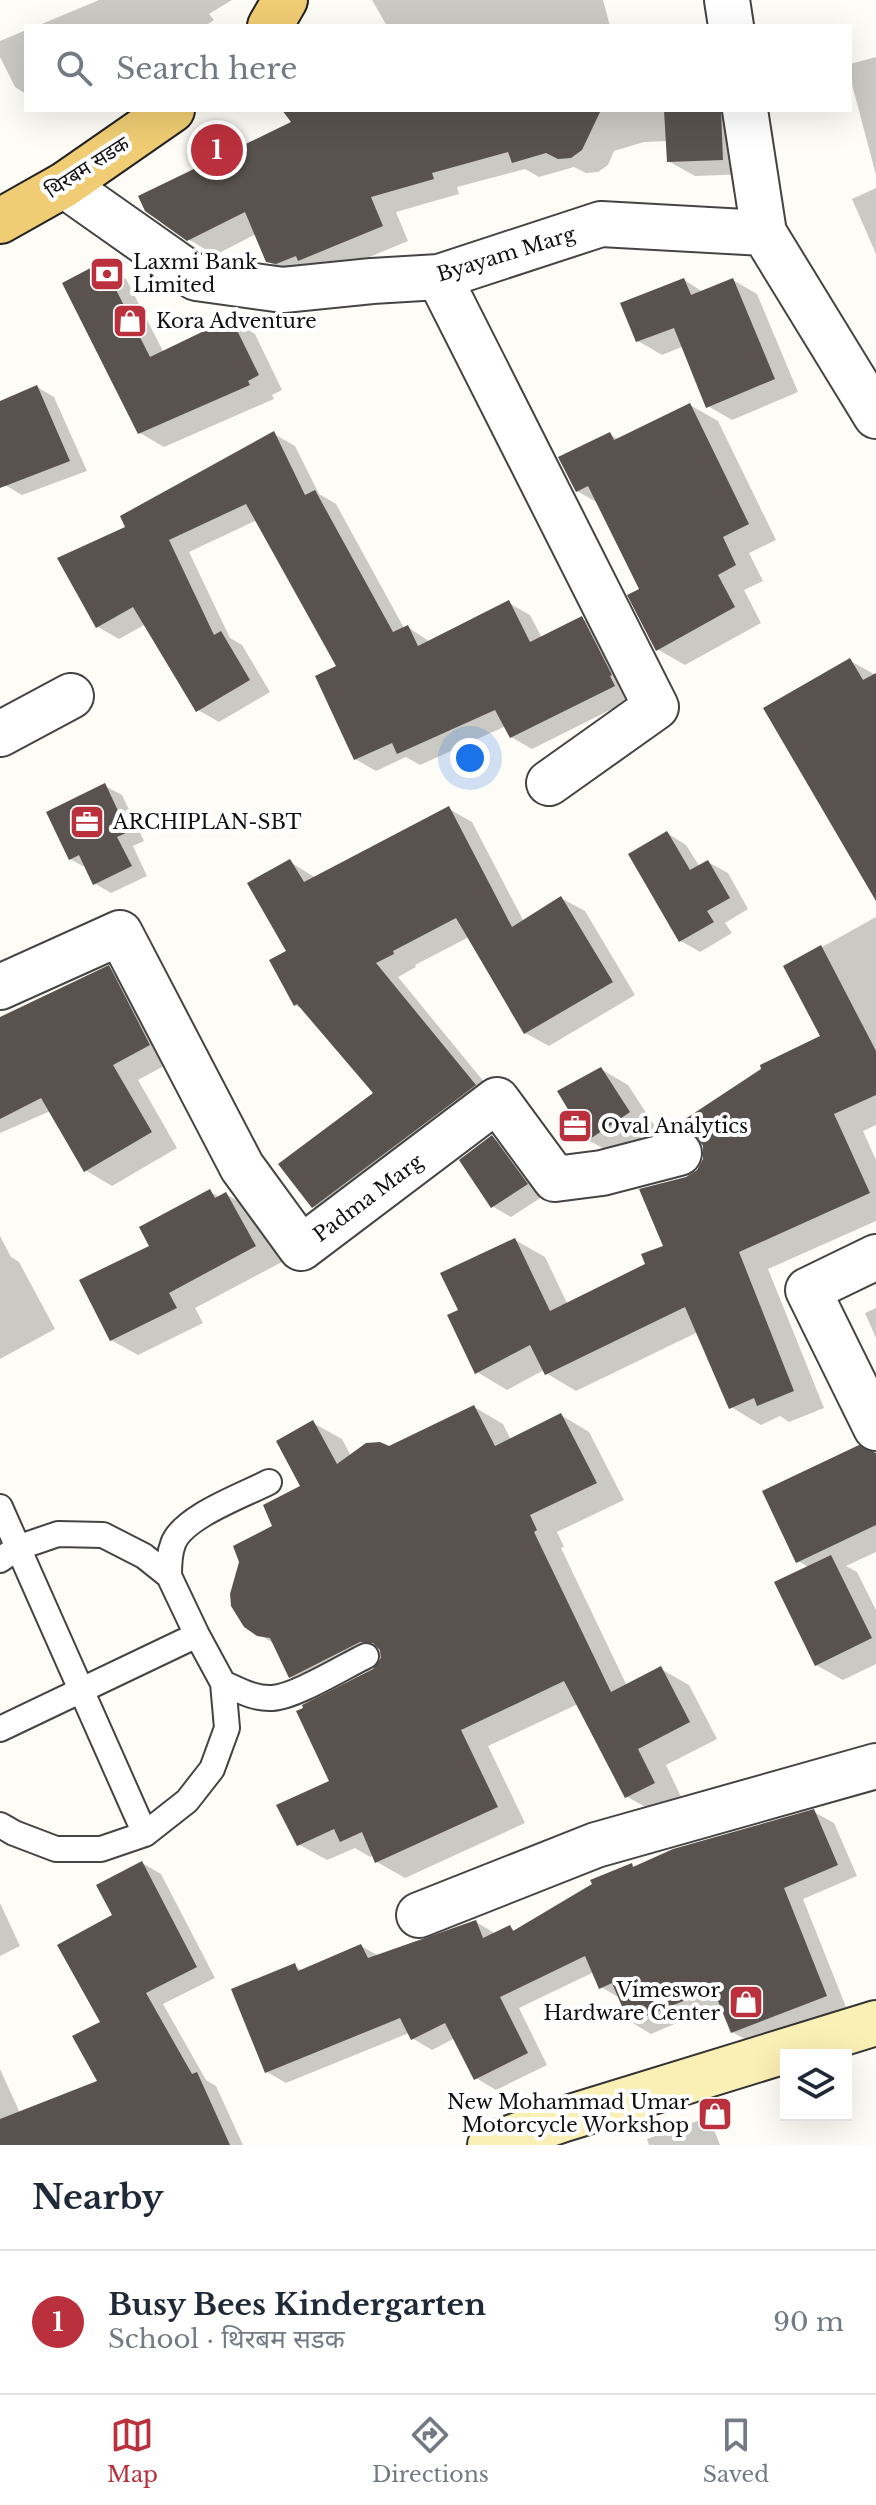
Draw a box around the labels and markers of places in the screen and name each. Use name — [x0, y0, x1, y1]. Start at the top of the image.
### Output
pin: 1 — [191, 120, 243, 180]
place label: Laxmi Bank Limited — [133, 250, 258, 297]
bank icon: Laxmi Bank Limited — [88, 255, 126, 293]
shop icon: Kora Adventure — [111, 302, 149, 340]
place label: Kora Adventure — [156, 309, 317, 333]
office icon: ARCHIPLAN-SBT — [68, 803, 106, 841]
place label: ARCHIPLAN-SBT — [112, 810, 302, 834]
office icon: Oval Analytics — [556, 1107, 594, 1145]
place label: Oval Analytics — [601, 1114, 748, 1138]
place label: Vimeswor Hardware Center — [543, 1978, 720, 2025]
shop icon: Vimeswor Hardware Center — [727, 1983, 765, 2021]
place label: New Mohammad Umar Motorcycle Workshop — [447, 2090, 689, 2137]
shop icon: New Mohammad Umar Motorcycle Workshop — [696, 2095, 734, 2133]

